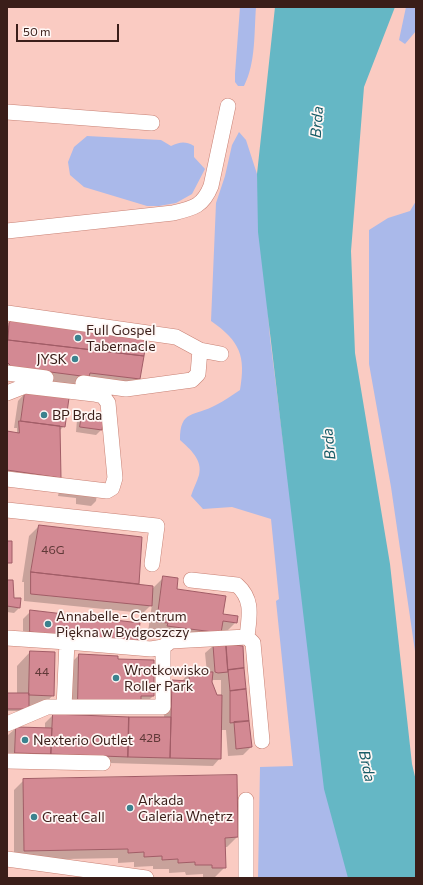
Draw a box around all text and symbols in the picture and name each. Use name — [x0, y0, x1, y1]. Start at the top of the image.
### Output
scale bar — [18, 16, 121, 42]
text: 50 m — [23, 24, 51, 38]
water label: Brda — [307, 105, 327, 139]
place label: Full Gospel Tabernacle — [86, 322, 156, 354]
marker: Full Gospel Tabernacle — [73, 333, 83, 343]
place label: JYSK — [37, 351, 67, 367]
marker: JYSK — [70, 354, 80, 364]
place label: BP Brda — [52, 407, 102, 423]
marker: BP Brda — [39, 410, 49, 420]
water label: Brda — [318, 427, 340, 461]
house number: 46G — [41, 543, 65, 557]
place label: Annabelle - Centrum Piękna w Bydgoszczy — [56, 608, 189, 640]
marker: Annabelle - Centrum Piękna w Bydgoszczy — [43, 619, 53, 629]
place label: Wrotkowisko Roller Park — [124, 662, 209, 694]
house number: 44 — [35, 665, 49, 679]
marker: Wrotkowisko Roller Park — [111, 673, 121, 683]
house number: 42B — [139, 731, 161, 745]
place label: Nexterio Outlet — [33, 732, 133, 748]
marker: Nexterio Outlet — [20, 735, 30, 745]
water label: Brda — [355, 749, 379, 783]
place label: Arkada Galeria Wnętrz — [138, 792, 233, 824]
marker: Arkada Galeria Wnętrz — [125, 803, 135, 813]
place label: Great Call — [42, 809, 105, 825]
marker: Great Call — [29, 812, 39, 822]

